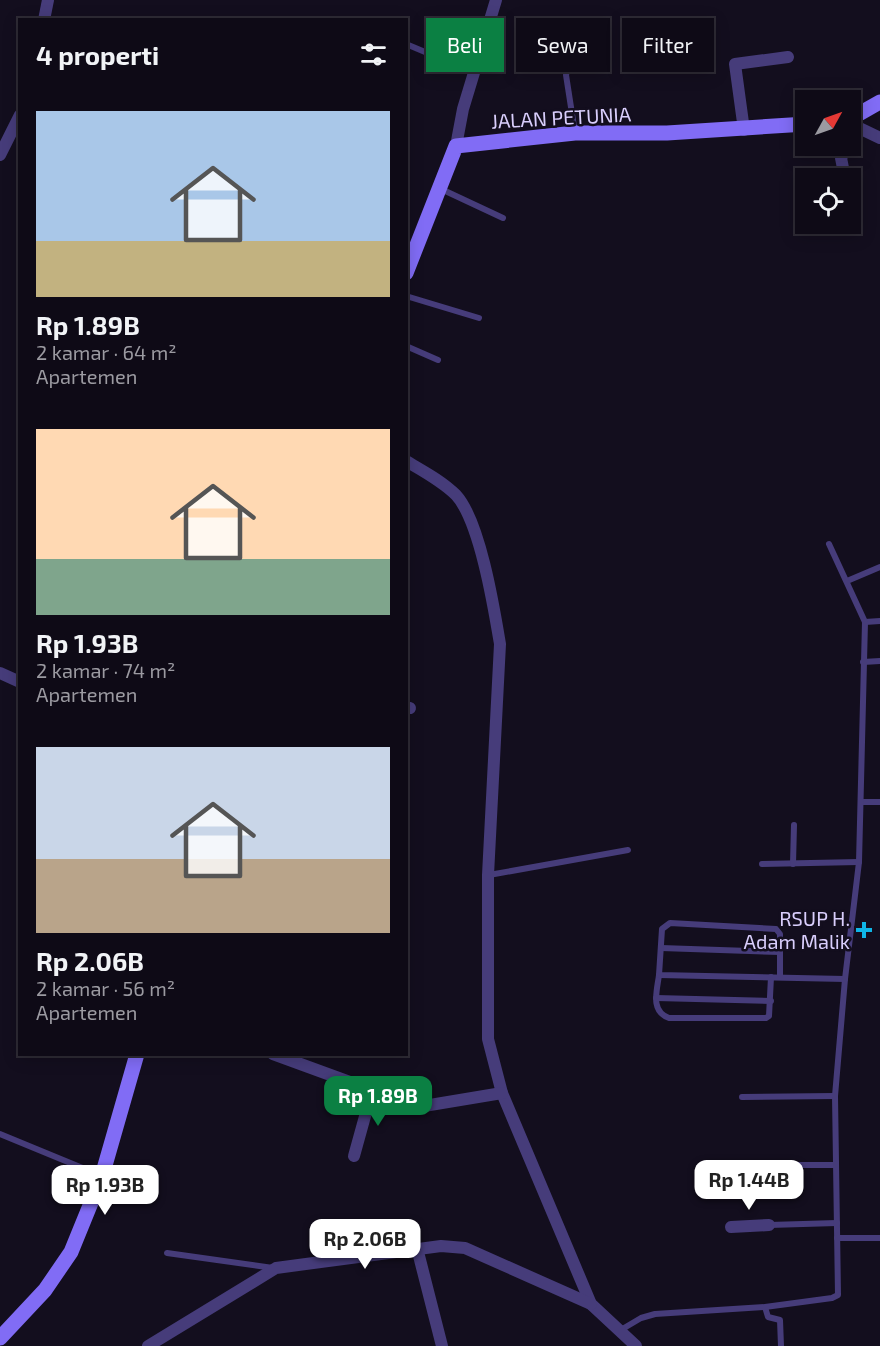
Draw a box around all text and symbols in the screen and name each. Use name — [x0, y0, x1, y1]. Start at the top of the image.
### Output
chip: Beli — [426, 18, 504, 72]
chip: Sewa — [516, 18, 610, 72]
chip: Filter — [622, 18, 714, 72]
icon: filters — [357, 38, 390, 71]
text: 4 properti — [36, 39, 159, 70]
north arrow — [795, 90, 861, 156]
map controls — [795, 90, 861, 234]
street label: JALAN PETUNIA — [490, 101, 632, 133]
icon: home — [159, 150, 267, 258]
button: locate — [795, 168, 861, 234]
text: Rp 1.89B — [36, 309, 140, 340]
text: 2 kamar · 64 m² — [36, 340, 177, 364]
text: Apartemen — [36, 364, 137, 388]
icon: home — [159, 468, 267, 576]
text: Rp 1.93B — [36, 627, 138, 658]
text: 2 kamar · 74 m² — [36, 658, 175, 682]
text: Apartemen — [36, 682, 137, 706]
icon: home — [159, 786, 267, 894]
place label: RSUP H. Adam Malik — [744, 906, 850, 953]
marker: RSUP H. Adam Malik — [855, 921, 873, 939]
text: Rp 2.06B — [36, 945, 144, 976]
text: 2 kamar · 56 m² — [36, 976, 175, 1000]
text: Apartemen — [36, 1000, 137, 1024]
pin: Rp 1.89B — [316, 1076, 440, 1127]
text: Rp 1.89B — [338, 1083, 418, 1107]
pin: Rp 1.44B — [687, 1160, 811, 1211]
pin: Rp 1.93B — [43, 1165, 167, 1216]
text: Rp 1.44B — [709, 1167, 789, 1191]
text: Rp 1.93B — [66, 1172, 144, 1196]
pin: Rp 2.06B — [303, 1219, 427, 1270]
text: Rp 2.06B — [324, 1226, 406, 1250]

